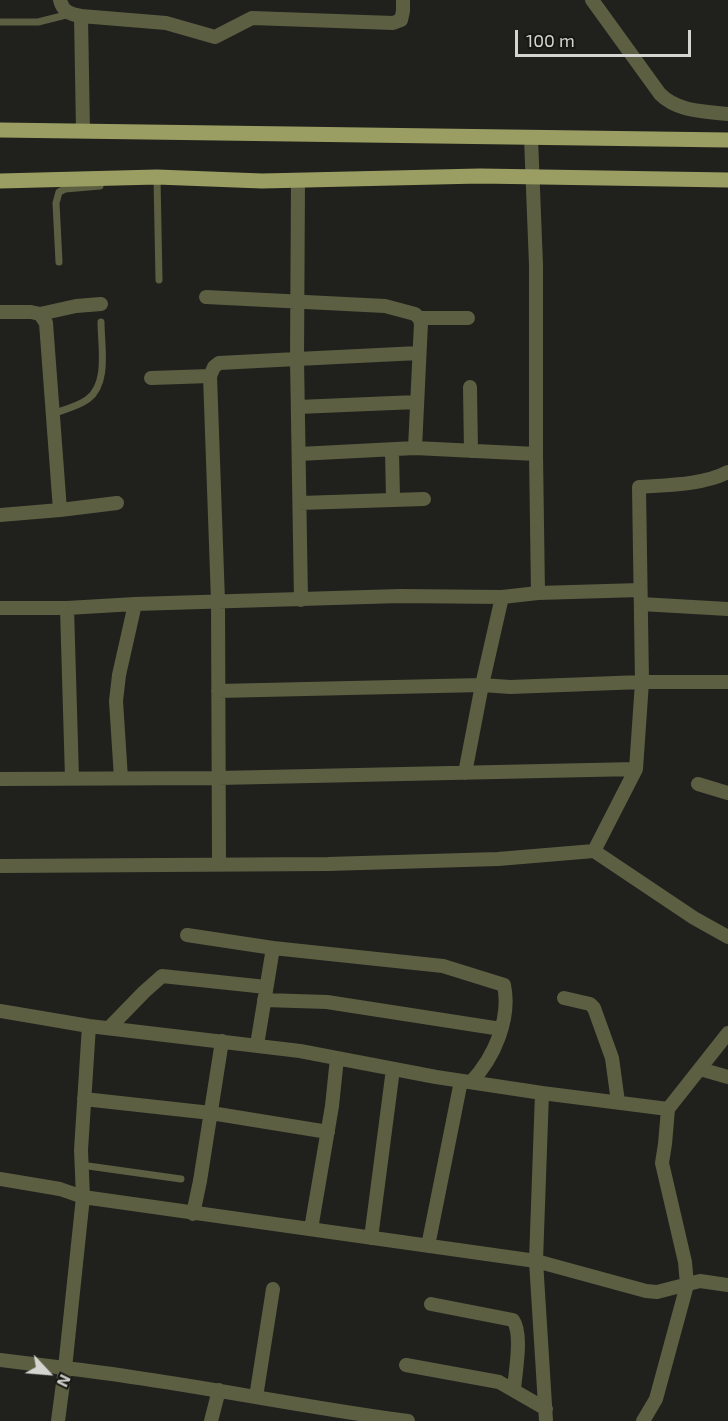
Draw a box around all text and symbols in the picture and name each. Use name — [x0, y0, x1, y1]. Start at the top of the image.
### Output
scale bar — [518, 18, 694, 56]
text: 100 m — [526, 29, 575, 51]
north arrow — [18, 1343, 78, 1403]
text: N — [54, 1372, 76, 1390]

